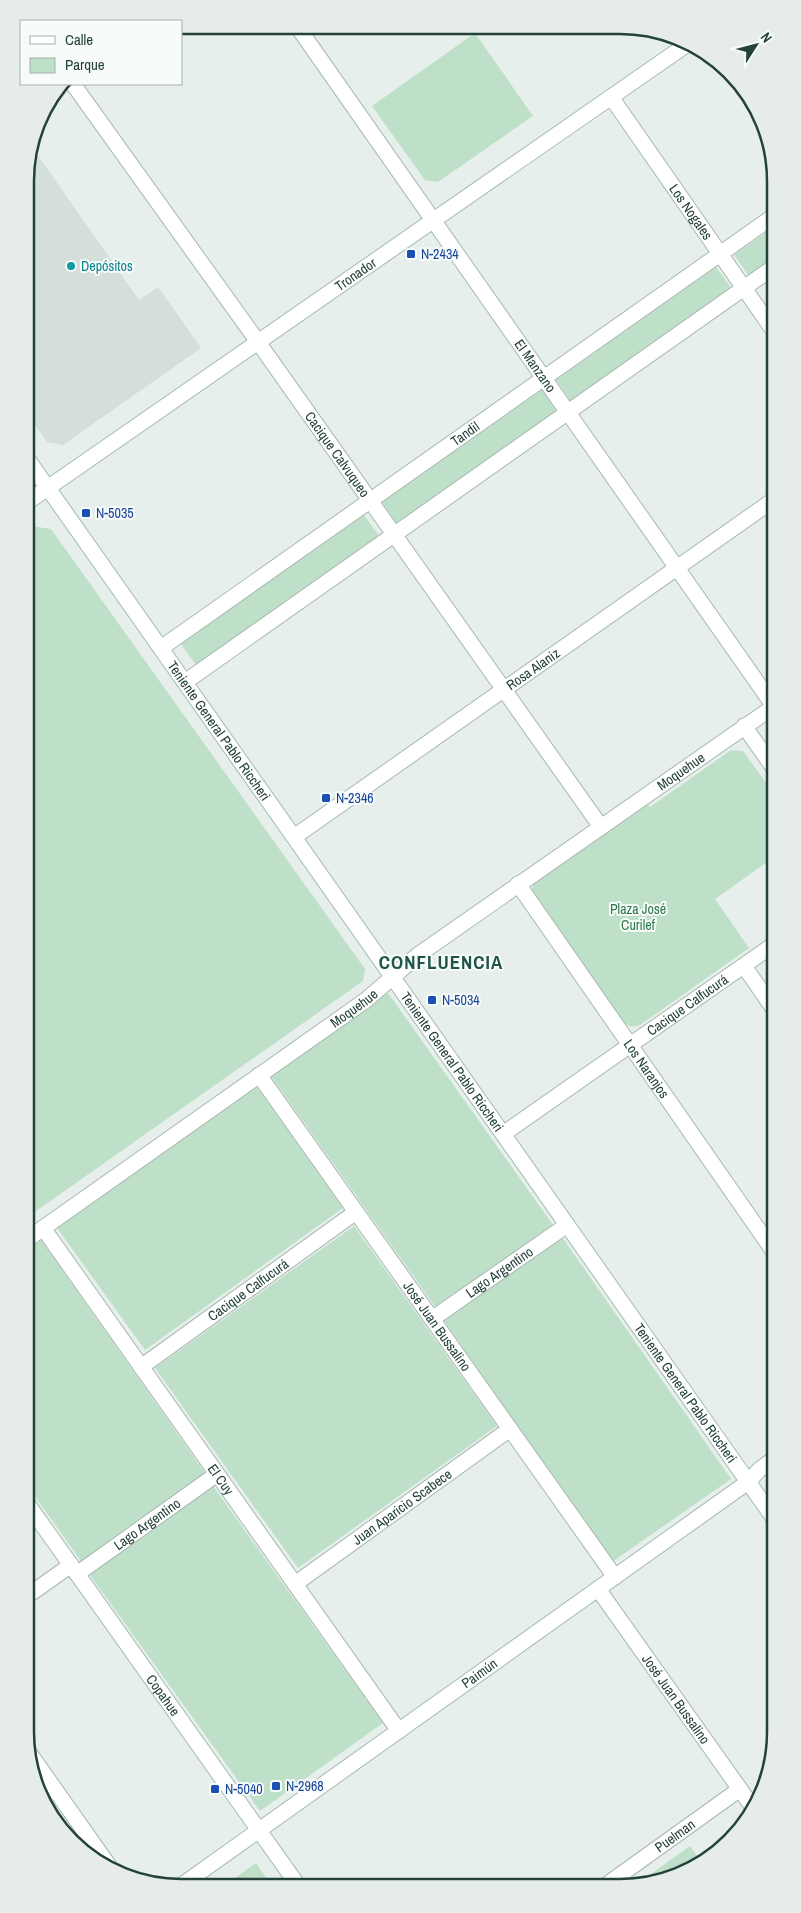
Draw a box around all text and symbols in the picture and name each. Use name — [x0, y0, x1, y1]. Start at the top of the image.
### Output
legend — [20, 20, 182, 85]
north arrow — [731, 20, 781, 70]
text: Calle — [65, 29, 93, 50]
text: N — [757, 29, 776, 46]
text: Parque — [65, 54, 105, 75]
street label: Los Nogales — [665, 181, 717, 244]
place label: N-2434 — [421, 245, 459, 263]
marker: N-2434 — [405, 248, 417, 260]
street label: Tronador — [331, 254, 380, 295]
place label: Depósitos — [81, 257, 133, 275]
marker: Depósitos — [65, 260, 77, 272]
street label: El Manzano — [510, 336, 560, 396]
street label: Cacique Calvuqueo — [301, 408, 374, 501]
street label: Tandil — [447, 417, 483, 450]
place label: N-5035 — [96, 504, 134, 522]
marker: N-5035 — [80, 507, 92, 519]
street label: Rosa Alaniz — [503, 644, 563, 694]
street label: Teniente General Pablo Riccheri — [164, 657, 274, 804]
street label: Moquehue — [653, 748, 708, 794]
place label: N-2346 — [336, 789, 374, 807]
marker: N-2346 — [320, 792, 332, 804]
park label: Plaza José Curilef — [610, 900, 666, 934]
district label: CONFLUENCIA — [379, 949, 503, 975]
street label: Cacique Calfucurá — [643, 970, 732, 1040]
street label: Moquehue — [327, 985, 381, 1031]
street label: Teniente General Pablo Riccheri — [397, 989, 508, 1135]
place label: N-5034 — [442, 991, 480, 1009]
marker: N-5034 — [426, 994, 438, 1006]
street label: Los Naranjos — [620, 1036, 673, 1102]
street label: Lago Argentino — [462, 1242, 536, 1302]
street label: Cacique Calfucurá — [204, 1254, 292, 1325]
street label: José Juan Bussalino — [399, 1278, 475, 1375]
street label: Teniente General Pablo Riccheri — [630, 1320, 741, 1466]
street label: El Cuy — [204, 1460, 238, 1499]
street label: Juan Aparicio Scabece — [349, 1465, 455, 1549]
street label: Lago Argentino — [110, 1494, 184, 1554]
street label: José Juan Bussalino — [638, 1651, 714, 1748]
street label: Paimún — [458, 1654, 501, 1692]
street label: Copahue — [142, 1671, 184, 1719]
place label: N-2968 — [286, 1777, 324, 1795]
place label: N-5040 — [225, 1780, 263, 1798]
marker: N-2968 — [270, 1780, 282, 1792]
marker: N-5040 — [209, 1783, 221, 1795]
street label: Puelman — [651, 1815, 698, 1856]

